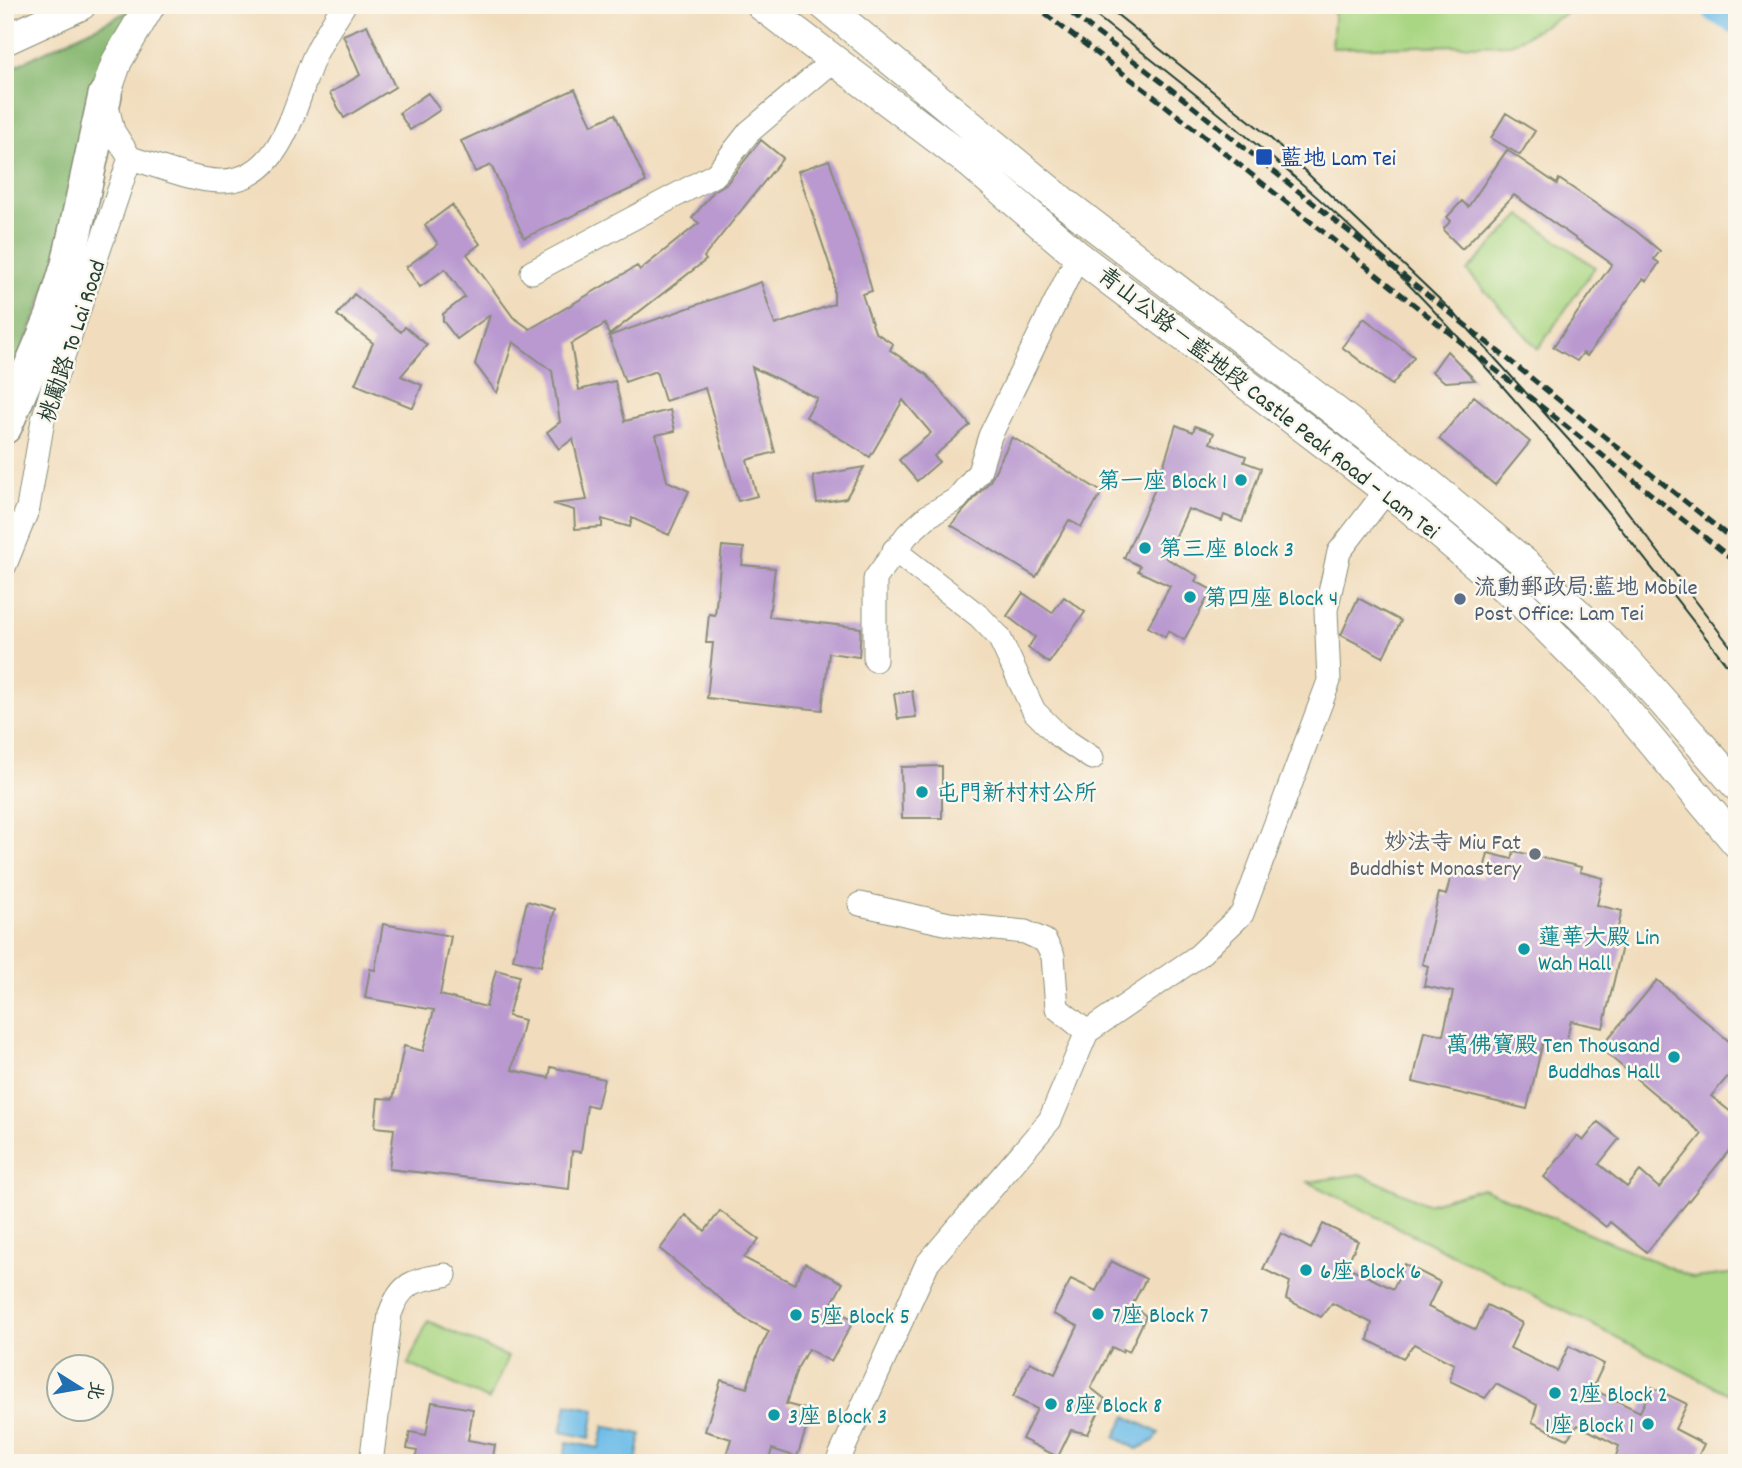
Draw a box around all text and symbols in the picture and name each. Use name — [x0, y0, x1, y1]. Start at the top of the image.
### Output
place label: 藍地 Lam Tei — [1280, 144, 1396, 177]
marker: 藍地 Lam Tei — [1254, 147, 1274, 167]
street label: 桃勵路 To Lai Road — [32, 256, 116, 428]
street label: 青山公路－藍地段 Castle Peak Road – Lam Tei — [1089, 261, 1445, 549]
place label: 第一座 Block 1 — [1097, 467, 1227, 500]
marker: 第一座 Block 1 — [1233, 472, 1249, 488]
place label: 第三座 Block 3 — [1159, 535, 1294, 568]
marker: 第三座 Block 3 — [1137, 540, 1153, 556]
place label: 流動郵政局:藍地 Mobile Post Office: Lam Tei — [1474, 573, 1698, 632]
place label: 第四座 Block 4 — [1204, 584, 1338, 617]
marker: 第四座 Block 4 — [1182, 589, 1198, 605]
marker: 流動郵政局:藍地 Mobile Post Office: Lam Tei — [1452, 591, 1468, 607]
place label: 屯門新村村公所 — [936, 779, 1097, 812]
marker: 屯門新村村公所 — [914, 784, 930, 800]
place label: 妙法寺 Miu Fat Buddhist Monastery — [1349, 828, 1522, 887]
marker: 妙法寺 Miu Fat Buddhist Monastery — [1527, 846, 1543, 862]
place label: 蓮華大殿 Lin Wah Hall — [1538, 923, 1660, 982]
marker: 蓮華大殿 Lin Wah Hall — [1516, 941, 1532, 957]
place label: 萬佛寶殿 Ten Thousand Buddhas Hall — [1446, 1031, 1661, 1090]
marker: 萬佛寶殿 Ten Thousand Buddhas Hall — [1666, 1049, 1682, 1065]
place label: 6座 Block 6 — [1320, 1257, 1421, 1290]
marker: 6座 Block 6 — [1298, 1262, 1314, 1278]
place label: 7座 Block 7 — [1112, 1301, 1208, 1334]
place label: 5座 Block 5 — [810, 1302, 910, 1335]
marker: 7座 Block 7 — [1090, 1306, 1106, 1322]
marker: 5座 Block 5 — [788, 1307, 804, 1323]
north arrow — [46, 1352, 116, 1422]
text: 北 — [78, 1379, 108, 1402]
place label: 2座 Block 2 — [1569, 1380, 1668, 1413]
marker: 2座 Block 2 — [1547, 1385, 1563, 1401]
place label: 8座 Block 8 — [1065, 1391, 1162, 1424]
marker: 8座 Block 8 — [1043, 1396, 1059, 1412]
place label: 3座 Block 3 — [788, 1402, 887, 1435]
marker: 3座 Block 3 — [766, 1407, 782, 1423]
place label: 1座 Block 1 — [1545, 1411, 1634, 1444]
marker: 1座 Block 1 — [1640, 1416, 1656, 1432]

